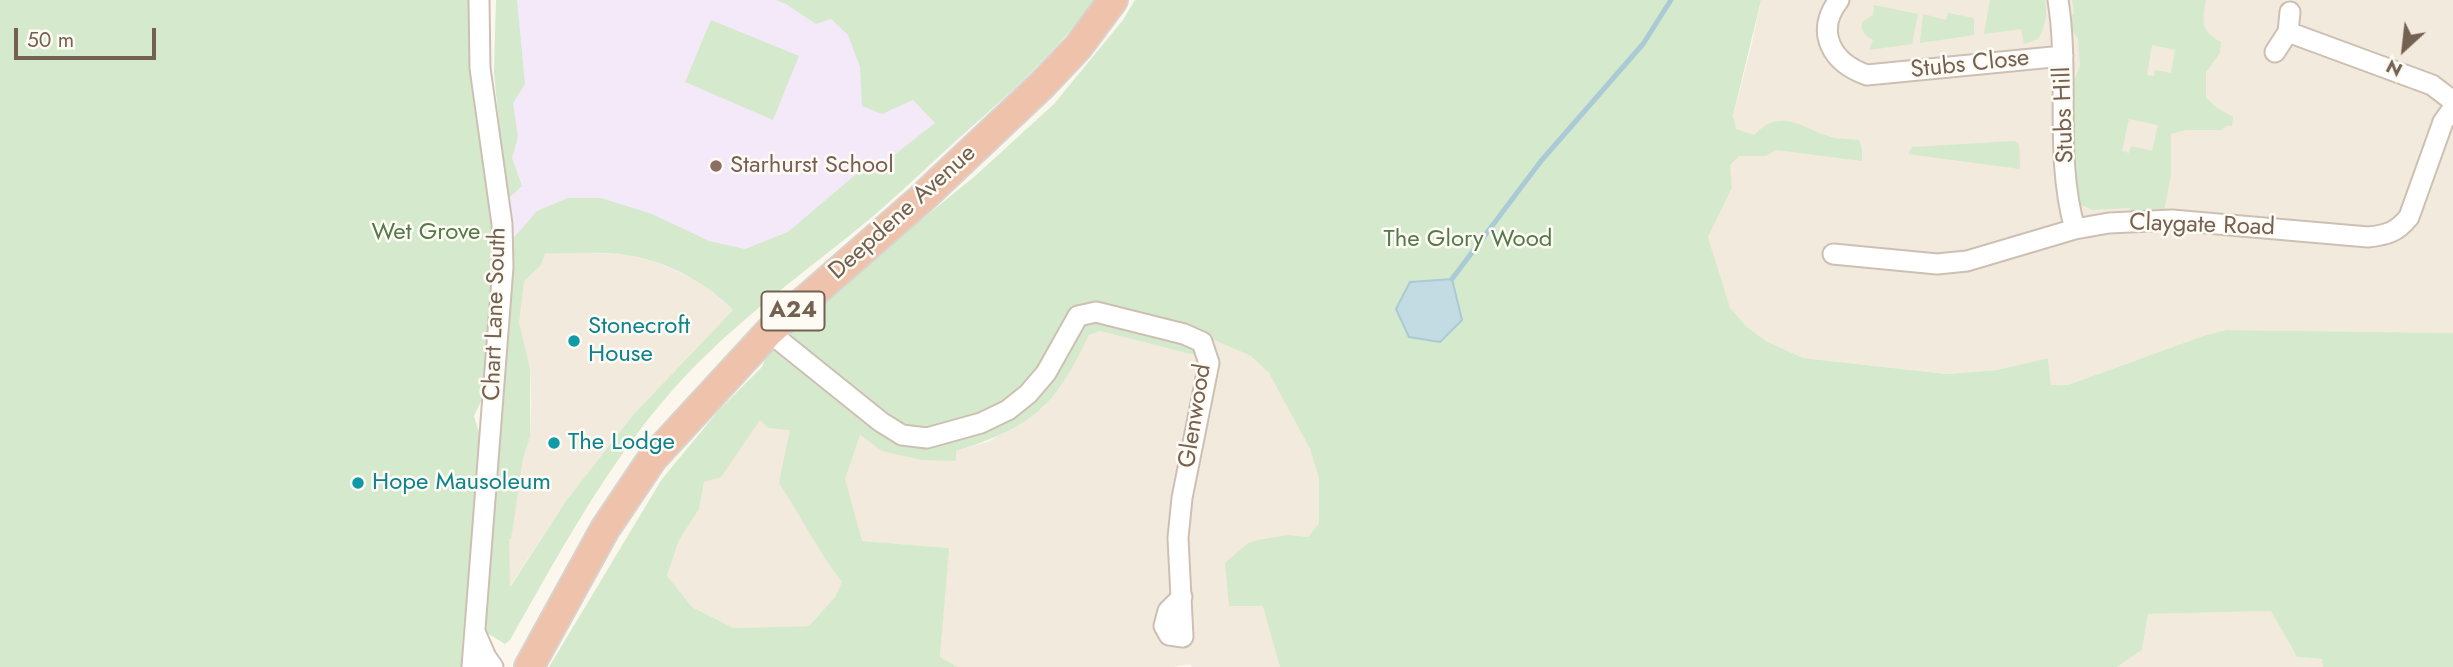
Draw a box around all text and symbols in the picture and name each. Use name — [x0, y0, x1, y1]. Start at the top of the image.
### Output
scale bar — [18, 14, 159, 58]
north arrow — [2369, 14, 2439, 84]
text: 50 m — [27, 25, 74, 55]
street label: Stubs Close — [1909, 44, 2031, 86]
text: N — [2381, 53, 2407, 84]
street label: Stubs Hill — [2049, 66, 2081, 164]
street label: Deepdene Avenue — [824, 140, 982, 286]
place label: Starhurst School — [730, 152, 894, 180]
marker: Starhurst School — [708, 158, 724, 174]
street label: Claygate Road — [2129, 209, 2275, 243]
park label: Wet Grove — [372, 219, 480, 247]
park label: The Glory Wood — [1384, 226, 1552, 254]
street label: Chart Lane South — [479, 227, 513, 401]
road number: A24 — [762, 292, 824, 330]
place label: Stonecroft House — [588, 313, 690, 369]
marker: Stonecroft House — [566, 333, 582, 349]
street label: Glenwood — [1174, 362, 1218, 470]
place label: The Lodge — [568, 429, 675, 457]
marker: The Lodge — [546, 435, 562, 451]
place label: Hope Mausoleum — [372, 469, 551, 497]
marker: Hope Mausoleum — [350, 475, 366, 491]

